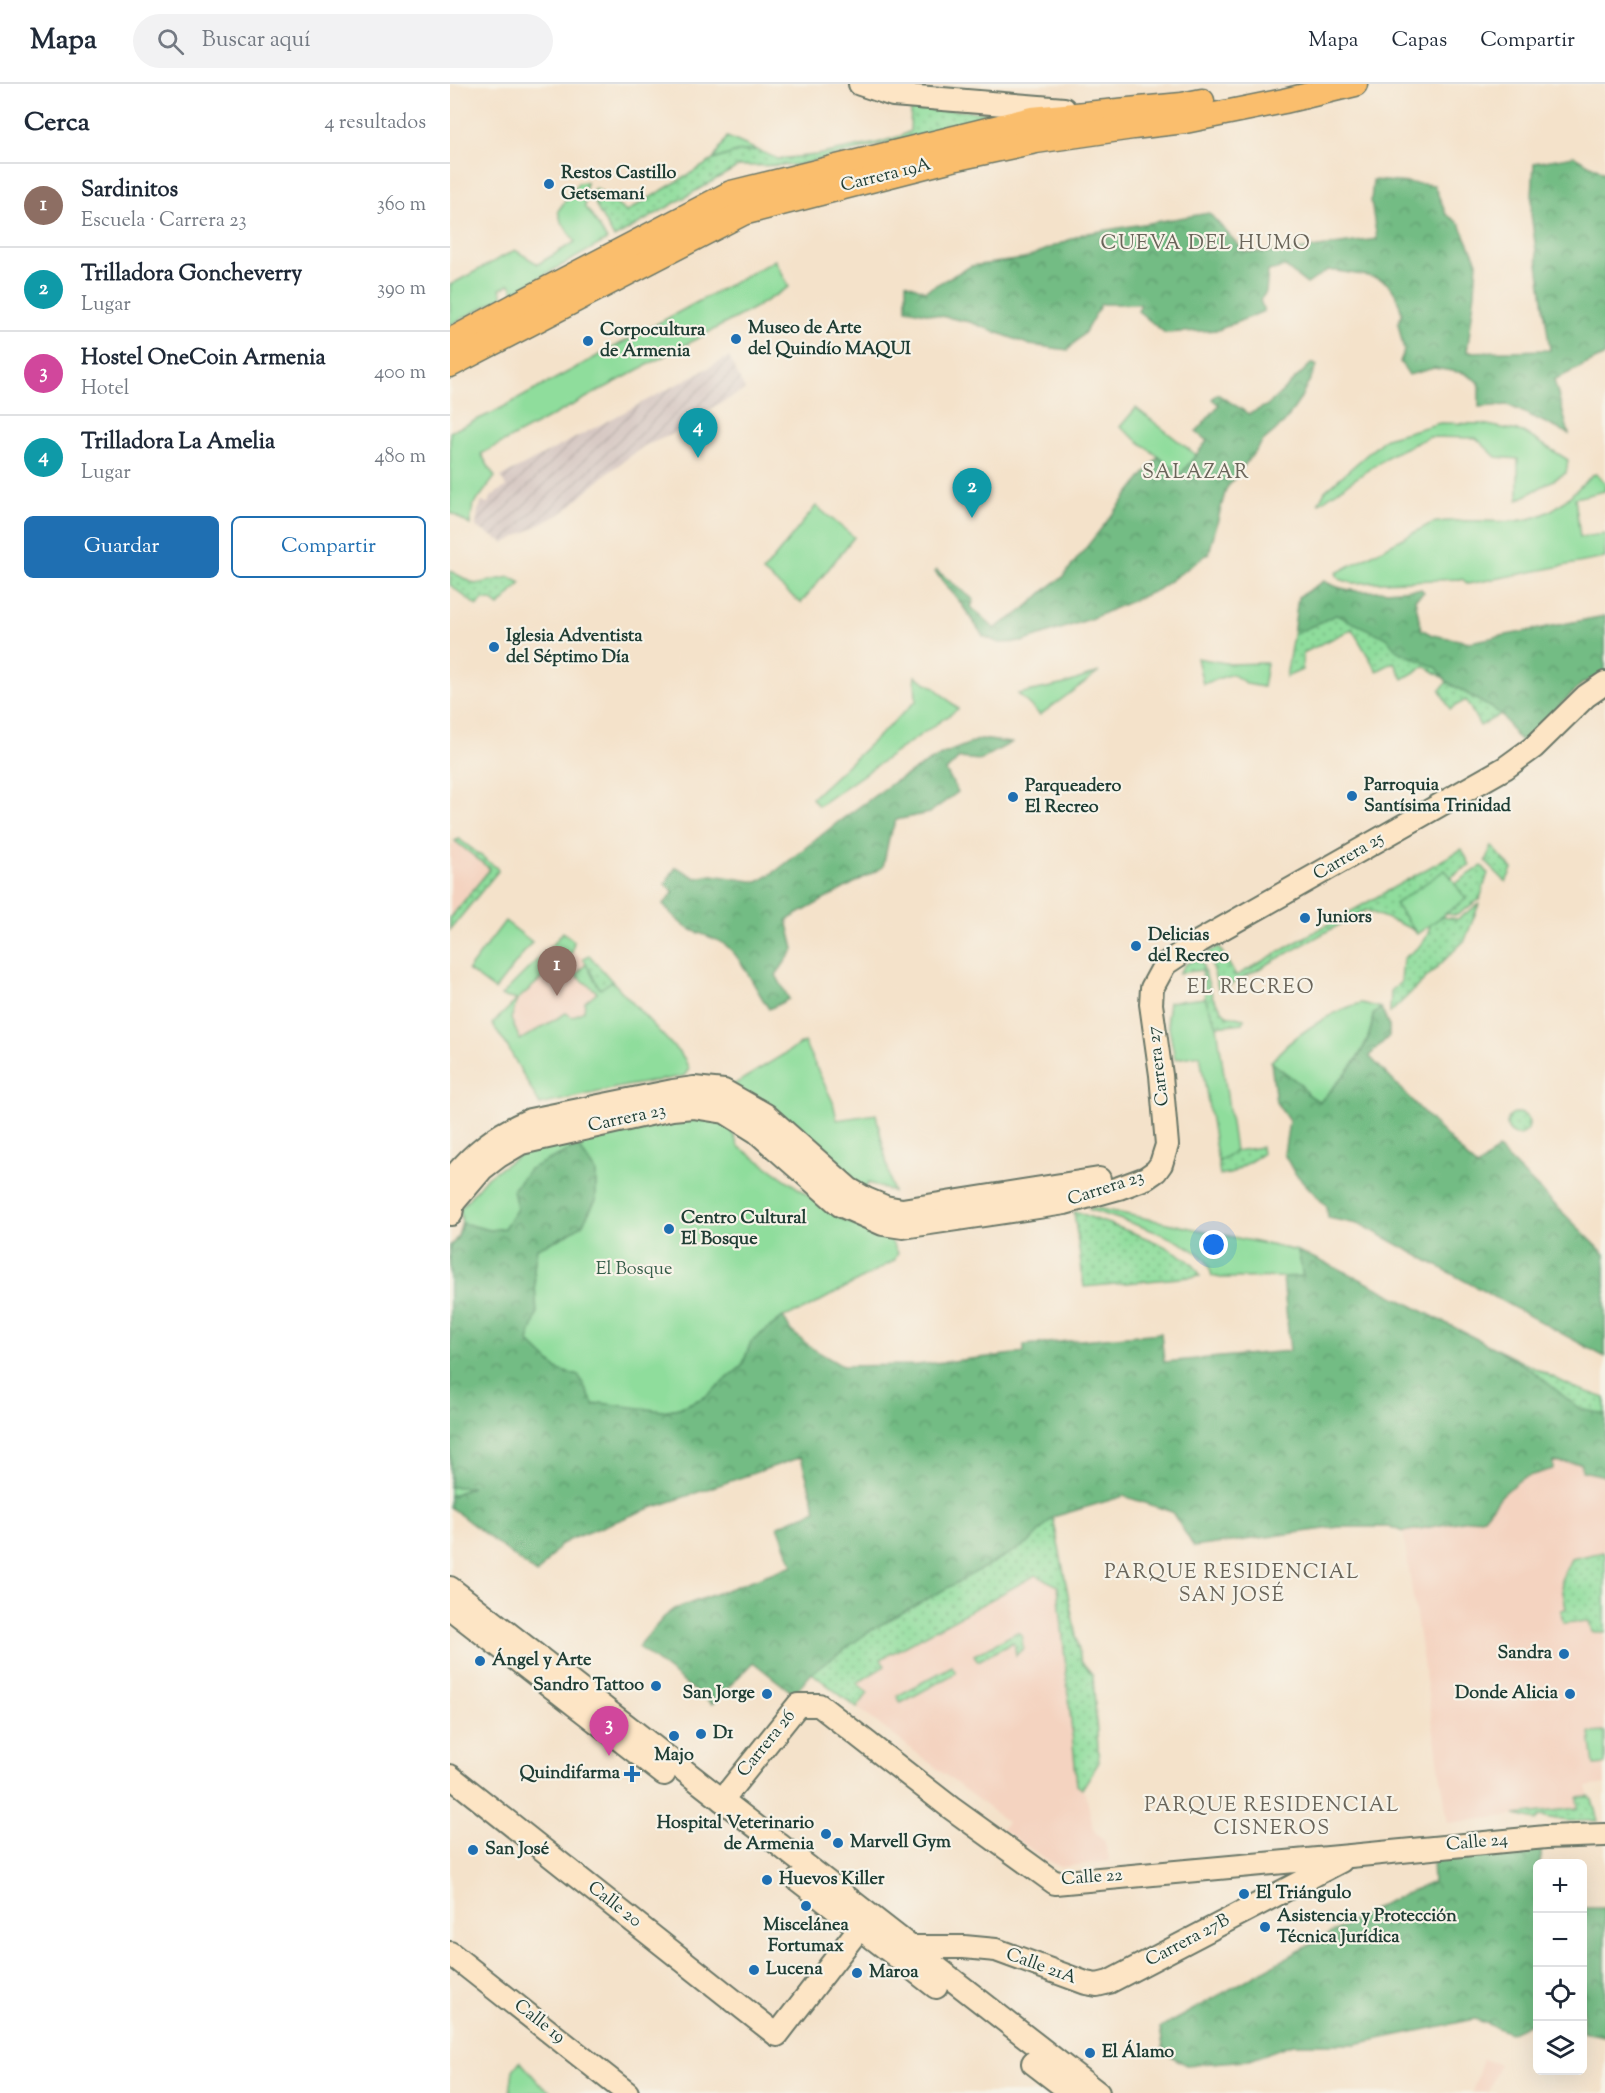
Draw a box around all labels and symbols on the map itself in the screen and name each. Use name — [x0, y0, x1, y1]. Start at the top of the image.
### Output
street label: Carrera 19A — [838, 152, 934, 200]
place label: Restos Castillo Getsemaní — [561, 161, 677, 208]
marker: Restos Castillo Getsemaní — [542, 177, 556, 191]
district label: CUEVA DEL HUMO — [1101, 230, 1311, 259]
place label: Museo de Arte del Quindío MAQUI — [748, 316, 911, 363]
place label: Corpocultura de Armenia — [600, 318, 706, 365]
marker: Museo de Arte del Quindío MAQUI — [729, 332, 743, 346]
marker: Corpocultura de Armenia — [581, 334, 595, 348]
pin: 4 — [678, 408, 718, 458]
district label: SALAZAR — [1142, 459, 1250, 488]
pin: 2 — [952, 468, 992, 518]
place label: Iglesia Adventista del Séptimo Día — [506, 624, 643, 671]
marker: Iglesia Adventista del Séptimo Día — [487, 640, 501, 654]
place label: Parroquia Santísima Trinidad — [1364, 773, 1512, 820]
place label: Parqueadero El Recreo — [1025, 774, 1122, 821]
marker: Parroquia Santísima Trinidad — [1345, 789, 1359, 803]
marker: Parqueadero El Recreo — [1006, 790, 1020, 804]
street label: Carrera 25 — [1309, 826, 1389, 888]
place label: Juniors — [1315, 905, 1372, 931]
marker: Juniors — [1298, 911, 1312, 925]
place label: Delicias del Recreo — [1148, 923, 1229, 970]
marker: Delicias del Recreo — [1129, 939, 1143, 953]
pin: 1 — [538, 946, 576, 996]
district label: EL RECREO — [1187, 974, 1315, 1003]
street label: Carrera 27 — [1141, 1024, 1177, 1108]
street label: Carrera 23 — [586, 1098, 668, 1140]
street label: Carrera 23 — [1065, 1164, 1147, 1214]
place label: Centro Cultural El Bosque — [681, 1206, 807, 1253]
marker: Centro Cultural El Bosque — [662, 1222, 676, 1236]
your location — [1199, 1230, 1228, 1259]
park label: El Bosque — [596, 1257, 672, 1283]
district label: PARQUE RESIDENCIAL SAN JOSÉ — [1104, 1559, 1360, 1611]
place label: Sandra — [1497, 1641, 1553, 1667]
place label: Ángel y Arte — [492, 1647, 592, 1674]
marker: Sandra — [1557, 1647, 1571, 1661]
marker: Ángel y Arte — [473, 1654, 487, 1668]
place label: Sandro Tattoo — [533, 1673, 644, 1699]
marker: Sandro Tattoo — [649, 1679, 663, 1693]
place label: San Jorge — [683, 1681, 756, 1707]
place label: Donde Alicia — [1455, 1681, 1559, 1707]
marker: San Jorge — [760, 1687, 774, 1701]
marker: Donde Alicia — [1563, 1687, 1577, 1701]
street label: Carrera 26 — [732, 1705, 802, 1783]
pin: 3 — [590, 1706, 628, 1756]
place label: D1 — [713, 1721, 734, 1747]
marker: D1 — [694, 1727, 708, 1741]
marker: Majo — [667, 1729, 681, 1743]
place label: Majo — [654, 1743, 694, 1769]
place label: Quindifarma — [519, 1761, 621, 1787]
marker: Quindifarma — [625, 1767, 639, 1781]
district label: PARQUE RESIDENCIAL CISNEROS — [1144, 1792, 1400, 1844]
place label: Hospital Veterinario de Armenia — [657, 1811, 815, 1858]
marker: Hospital Veterinario de Armenia — [819, 1827, 833, 1841]
street label: Calle 24 — [1445, 1827, 1509, 1859]
place label: Marvell Gym — [850, 1830, 951, 1856]
marker: Marvell Gym — [831, 1836, 845, 1850]
place label: San José — [485, 1837, 550, 1863]
marker: San José — [466, 1843, 480, 1857]
street label: Calle 22 — [1060, 1863, 1124, 1893]
place label: Huevos Killer — [779, 1867, 885, 1893]
marker: Huevos Killer — [760, 1873, 774, 1887]
street label: Calle 20 — [581, 1875, 647, 1935]
place label: El Triángulo — [1256, 1881, 1351, 1907]
marker: El Triángulo — [1237, 1887, 1251, 1901]
marker: Miscelánea Fortumax — [799, 1899, 813, 1913]
place label: Asistencia y Protección Técnica Jurídica — [1277, 1904, 1457, 1951]
street label: Carrera 27B — [1141, 1908, 1235, 1974]
place label: Miscelánea Fortumax — [763, 1913, 850, 1960]
marker: Asistencia y Protección Técnica Jurídica — [1258, 1920, 1272, 1934]
street label: Calle 21A — [1002, 1942, 1080, 1992]
place label: Lucena — [766, 1957, 823, 1983]
place label: Maroa — [869, 1960, 919, 1986]
marker: Lucena — [747, 1963, 761, 1977]
marker: Maroa — [850, 1966, 864, 1980]
street label: Calle 19 — [508, 1993, 571, 2051]
place label: El Álamo — [1102, 2039, 1174, 2066]
marker: El Álamo — [1083, 2046, 1097, 2060]

